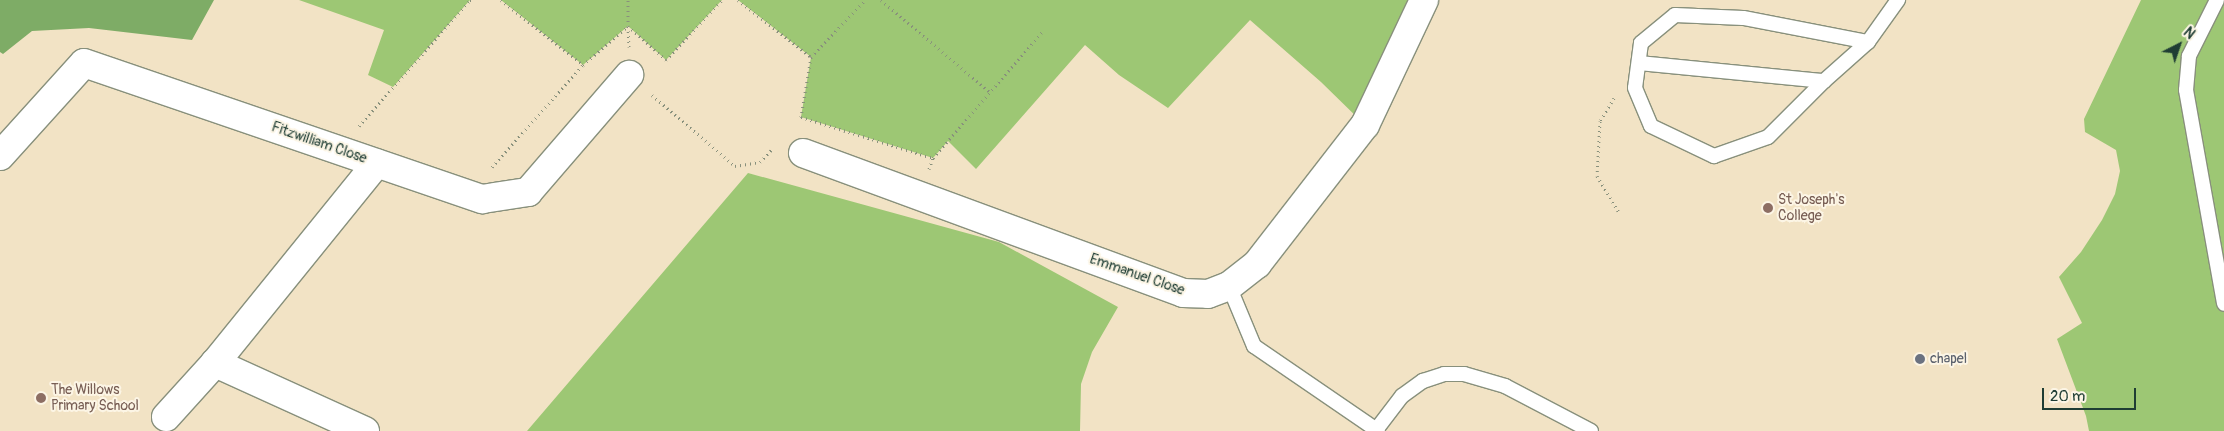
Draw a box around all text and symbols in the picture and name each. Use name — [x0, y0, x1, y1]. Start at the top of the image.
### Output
north arrow — [2154, 20, 2204, 70]
text: N — [2180, 24, 2198, 43]
street label: Fitzwilliam Close — [269, 119, 369, 167]
place label: St Joseph's College — [1778, 192, 1844, 224]
marker: St Joseph's College — [1762, 202, 1774, 214]
street label: Emmanuel Close — [1087, 251, 1187, 299]
place label: chapel — [1930, 351, 1967, 367]
marker: chapel — [1914, 353, 1926, 365]
scale bar — [2044, 378, 2138, 410]
place label: The Willows Primary School — [51, 382, 139, 414]
text: 20 m — [2050, 387, 2085, 406]
marker: The Willows Primary School — [35, 392, 47, 404]

